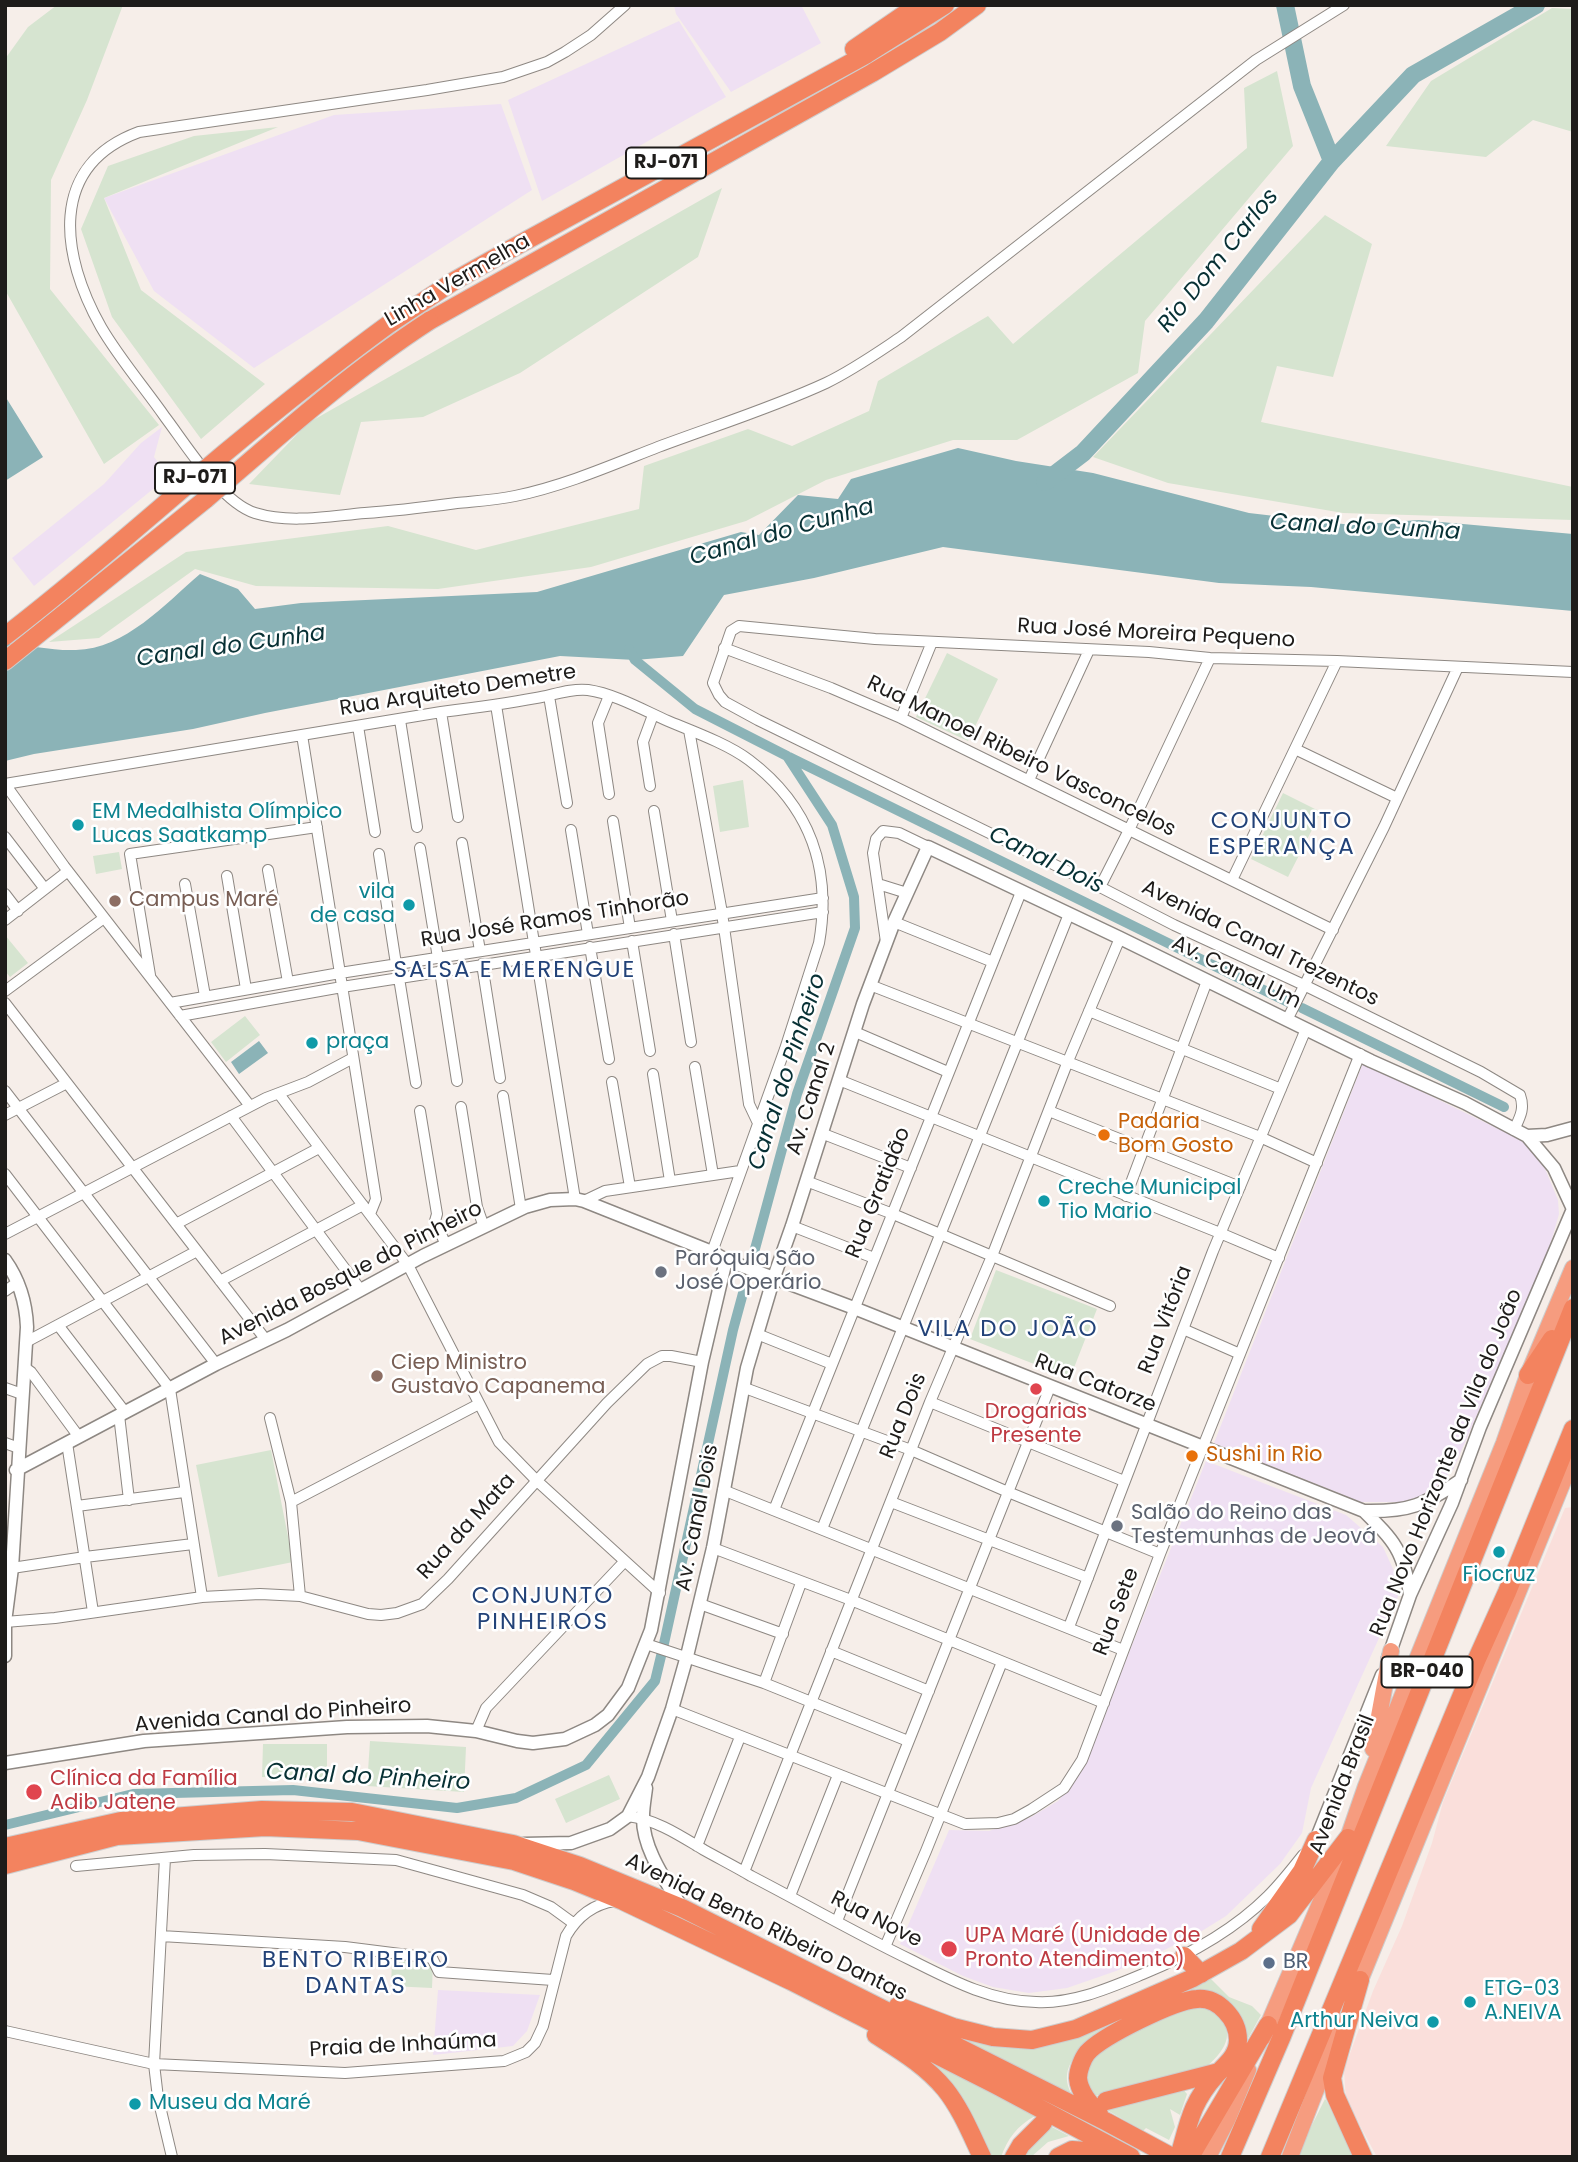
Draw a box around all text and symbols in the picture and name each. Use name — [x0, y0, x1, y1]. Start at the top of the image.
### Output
road number: RJ-071 — [626, 148, 706, 178]
water label: Rio Dom Carlos — [1153, 184, 1285, 338]
street label: Linha Vermelha — [381, 229, 535, 333]
road number: RJ-071 — [155, 463, 235, 494]
water label: Canal do Cunha — [687, 493, 877, 573]
water label: Canal do Cunha — [1269, 509, 1461, 547]
street label: Rua José Moreira Pequeno — [1017, 614, 1295, 654]
water label: Canal do Cunha — [135, 620, 327, 674]
street label: Rua Arquiteto Demetre — [338, 660, 578, 722]
street label: Rua Manoel Ribeiro Vasconcelos — [862, 671, 1180, 843]
place label: EM Medalhista Olímpico Lucas Saatkamp — [92, 800, 342, 850]
district label: CONJUNTO ESPERANÇA — [1209, 808, 1355, 862]
marker: EM Medalhista Olímpico Lucas Saatkamp — [70, 817, 86, 833]
water label: Canal Dois — [984, 821, 1108, 901]
street label: Avenida Canal Trezentos — [1137, 876, 1383, 1012]
place label: vila de casa — [310, 880, 395, 930]
street label: Rua José Ramos Tinhorão — [419, 886, 691, 954]
place label: Campus Maré — [129, 888, 278, 914]
marker: Campus Maré — [107, 893, 123, 909]
marker: vila de casa — [401, 897, 417, 913]
street label: Av. Canal Um — [1167, 931, 1305, 1015]
district label: SALSA E MERENGUE — [396, 957, 634, 985]
water label: Canal do Pinheiro — [743, 970, 833, 1174]
place label: praça — [326, 1030, 389, 1056]
marker: praça — [304, 1035, 320, 1051]
street label: Av. Canal 2 — [782, 1040, 842, 1158]
place label: Padaria Bom Gosto — [1118, 1110, 1233, 1160]
street label: Rua Gratidão — [841, 1124, 917, 1262]
marker: Padaria Bom Gosto — [1096, 1127, 1112, 1143]
place label: Creche Municipal Tio Mario — [1058, 1176, 1241, 1226]
marker: Creche Municipal Tio Mario — [1036, 1193, 1052, 1209]
street label: Avenida Bosque do Pinheiro — [215, 1196, 487, 1352]
place label: Paróquia São José Operário — [675, 1247, 821, 1297]
street label: Rua Vitória — [1134, 1262, 1198, 1378]
marker: Paróquia São José Operário — [653, 1264, 669, 1280]
street label: Rua Novo Horizonte da Vila do João — [1366, 1286, 1528, 1640]
district label: VILA DO JOÃO — [919, 1316, 1097, 1344]
street label: Rua Catorze — [1031, 1349, 1159, 1419]
place label: Ciep Ministro Gustavo Capanema — [391, 1351, 605, 1401]
marker: Ciep Ministro Gustavo Capanema — [369, 1368, 385, 1384]
street label: Rua Dois — [875, 1369, 933, 1463]
marker: Drogarias Presente — [1028, 1381, 1044, 1397]
place label: Drogarias Presente — [985, 1400, 1087, 1450]
street label: Av. Canal Dois — [671, 1442, 725, 1594]
place label: Sushi in Rio — [1206, 1443, 1323, 1469]
marker: Sushi in Rio — [1184, 1448, 1200, 1464]
street label: Rua da Mata — [413, 1469, 521, 1585]
place label: Salão do Reino das Testemunhas de Jeová — [1131, 1501, 1376, 1551]
marker: Salão do Reino das Testemunhas de Jeová — [1109, 1518, 1125, 1534]
marker: Fiocruz — [1491, 1544, 1507, 1560]
place label: Fiocruz — [1463, 1563, 1535, 1589]
street label: Rua Sete — [1089, 1565, 1145, 1659]
district label: CONJUNTO PINHEIROS — [473, 1583, 613, 1637]
road number: BR-040 — [1382, 1656, 1472, 1688]
street label: Avenida Canal do Pinheiro — [134, 1694, 412, 1738]
street label: Avenida Brasil — [1305, 1712, 1381, 1858]
water label: Canal do Pinheiro — [265, 1759, 471, 1797]
place label: Clínica da Família Adib Jatene — [50, 1767, 238, 1817]
marker: Clínica da Família Adib Jatene — [24, 1782, 44, 1802]
street label: Avenida Bento Ribeiro Dantas — [621, 1849, 911, 2007]
street label: Rua Nove — [826, 1886, 926, 1954]
place label: UPA Maré (Unidade de Pronto Atendimento) — [965, 1924, 1201, 1974]
marker: UPA Maré (Unidade de Pronto Atendimento) — [939, 1939, 959, 1959]
district label: BENTO RIBEIRO DANTAS — [264, 1947, 448, 2001]
place label: BR — [1283, 1950, 1309, 1976]
marker: BR — [1261, 1955, 1277, 1971]
place label: ETG-03 A.NEIVA — [1484, 1977, 1562, 2027]
marker: ETG-03 A.NEIVA — [1462, 1994, 1478, 2010]
place label: Arthur Neiva — [1290, 2009, 1419, 2035]
marker: Arthur Neiva — [1425, 2014, 1441, 2030]
street label: Praia de Inhaúma — [309, 2029, 497, 2063]
place label: Museu da Maré — [149, 2091, 311, 2117]
marker: Museu da Maré — [127, 2096, 143, 2112]

